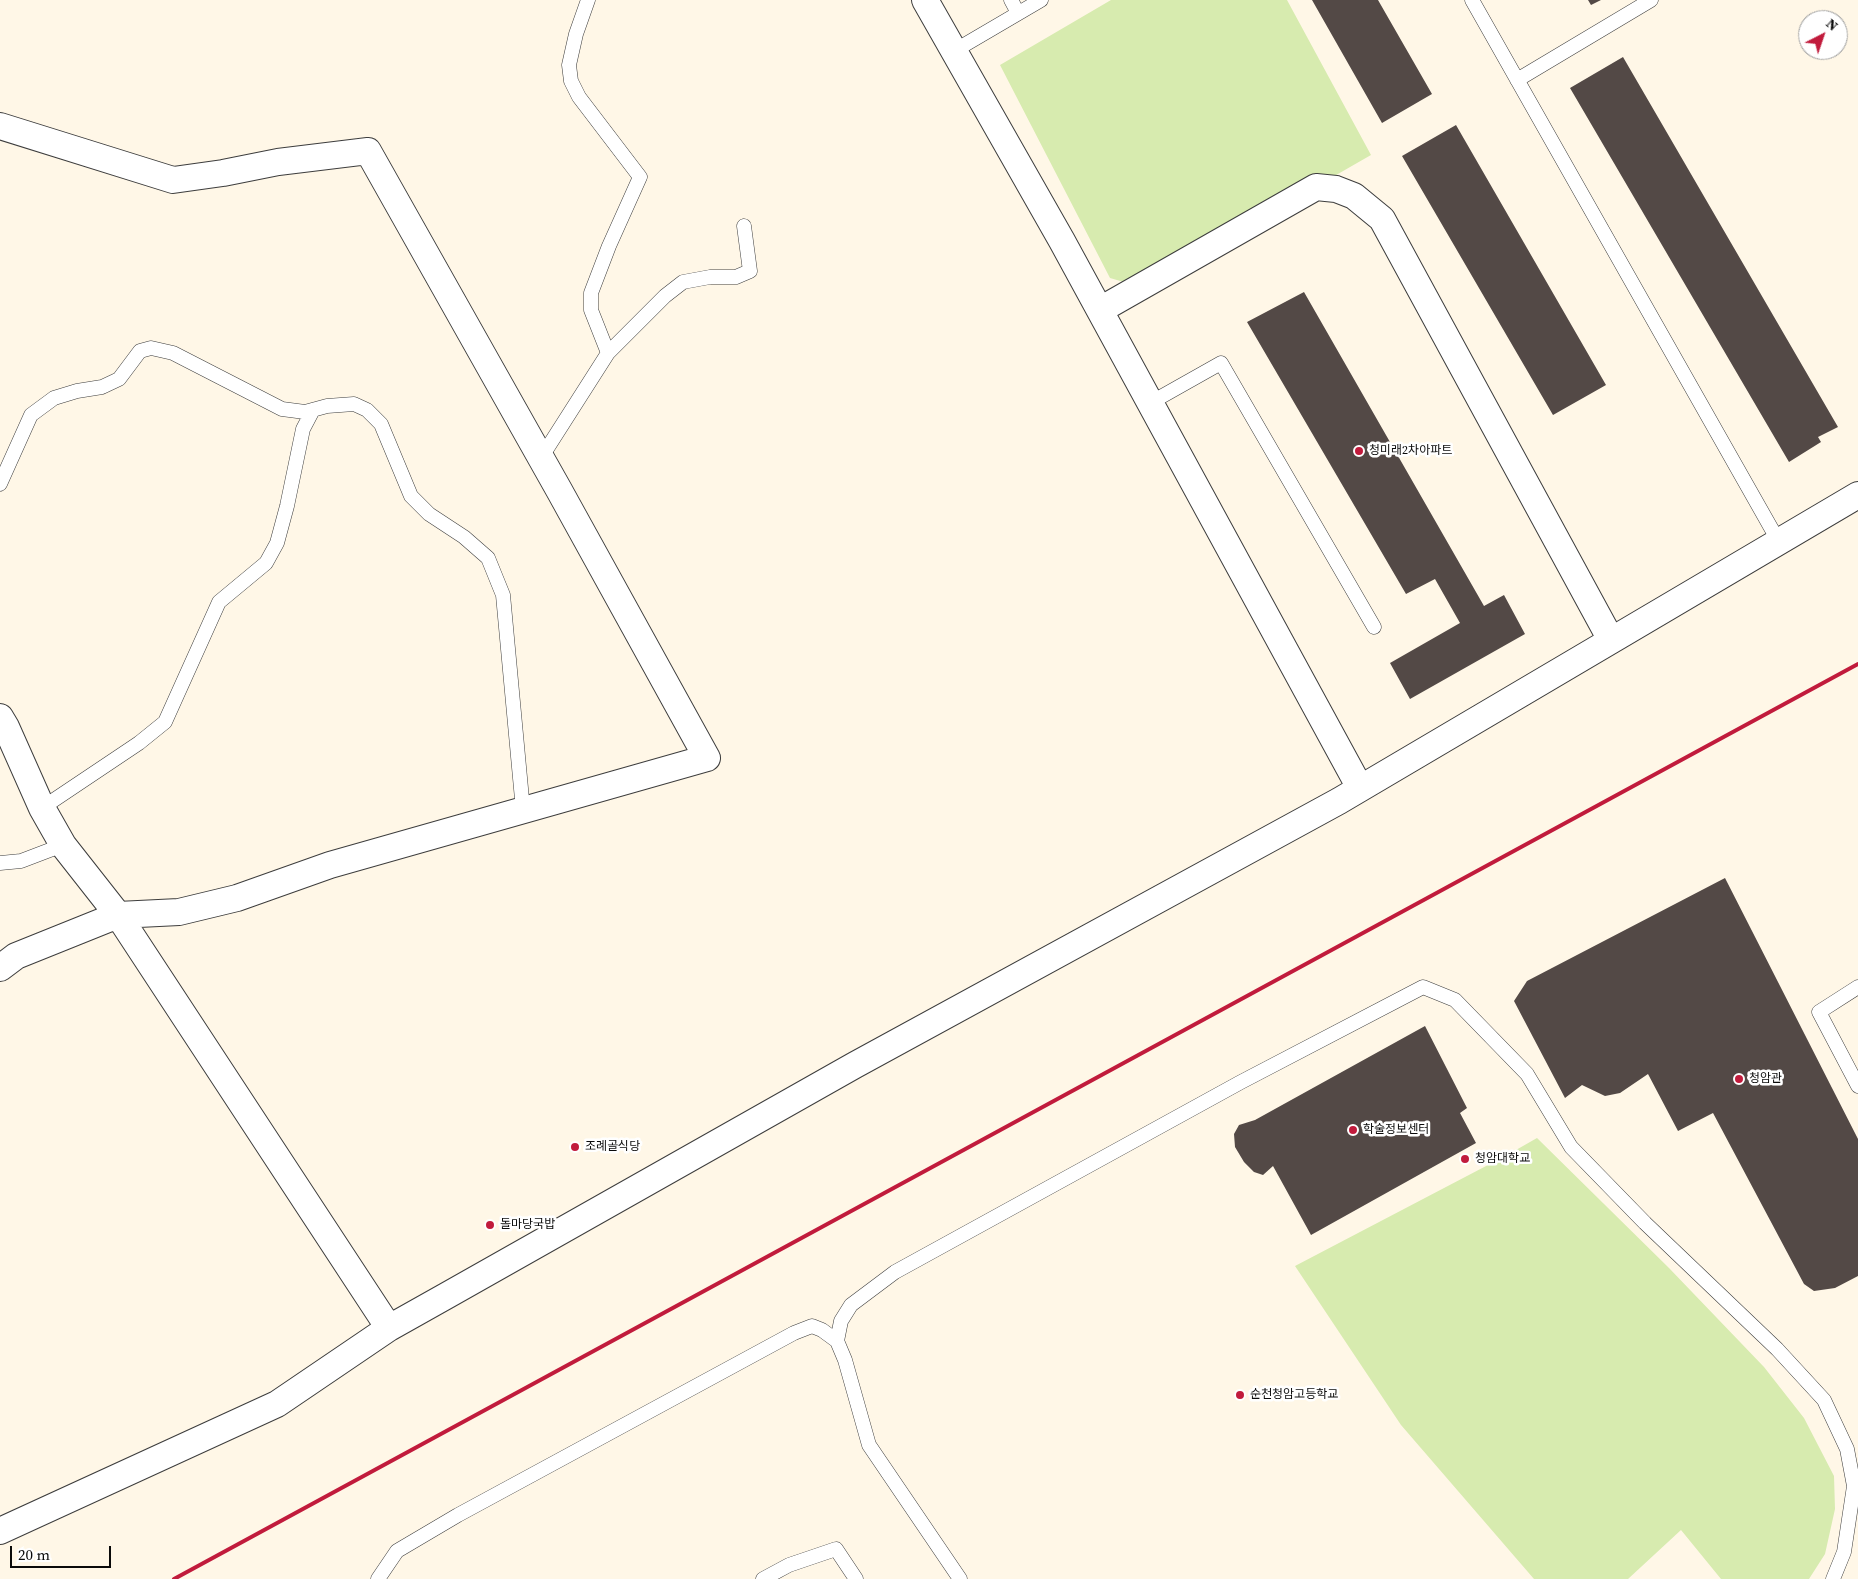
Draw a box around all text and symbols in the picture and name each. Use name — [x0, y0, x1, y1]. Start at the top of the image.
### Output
north arrow — [1798, 10, 1848, 60]
text: N — [1822, 14, 1843, 35]
place label: 청미래2차아파트 — [1369, 444, 1452, 458]
marker: 청미래2차아파트 — [1353, 445, 1365, 457]
place label: 청암관 — [1749, 1072, 1782, 1086]
marker: 청암관 — [1733, 1073, 1745, 1085]
place label: 학술정보센터 — [1363, 1123, 1429, 1137]
marker: 학술정보센터 — [1347, 1124, 1359, 1136]
place label: 조례골식당 — [585, 1140, 640, 1154]
marker: 조례골식당 — [569, 1141, 581, 1153]
place label: 청암대학교 — [1475, 1152, 1530, 1166]
marker: 청암대학교 — [1459, 1153, 1471, 1165]
place label: 돌마당국밥 — [500, 1218, 555, 1232]
marker: 돌마당국밥 — [484, 1219, 496, 1231]
place label: 순천청암고등학교 — [1250, 1388, 1338, 1402]
marker: 순천청암고등학교 — [1234, 1389, 1246, 1401]
scale bar — [12, 1536, 114, 1568]
text: 20 m — [18, 1544, 50, 1565]

